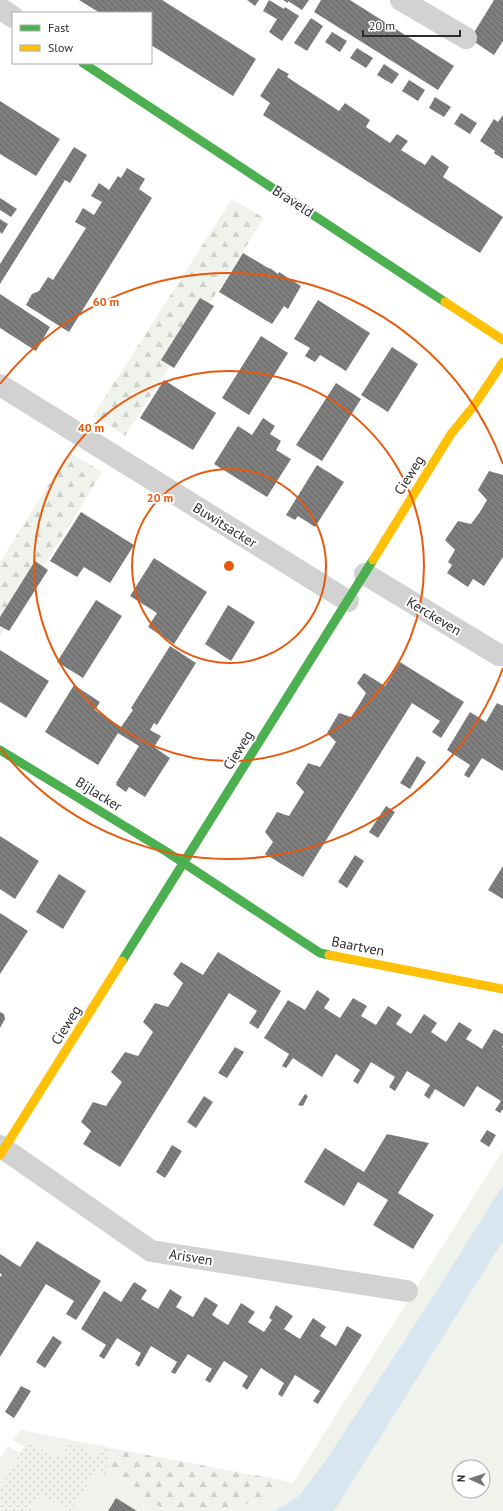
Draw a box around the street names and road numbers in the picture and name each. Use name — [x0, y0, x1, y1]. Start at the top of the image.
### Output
street label: Braveld — [269, 181, 317, 221]
street label: Cieweg — [390, 452, 428, 498]
street label: Buwitsacker — [190, 498, 261, 552]
street label: Kerckeven — [403, 593, 465, 639]
street label: Cieweg — [219, 727, 257, 773]
street label: Bijlacker — [72, 773, 126, 815]
street label: Baartven — [330, 932, 386, 960]
street label: Cieweg — [47, 1002, 85, 1048]
street label: Arisven — [168, 1245, 214, 1269]

